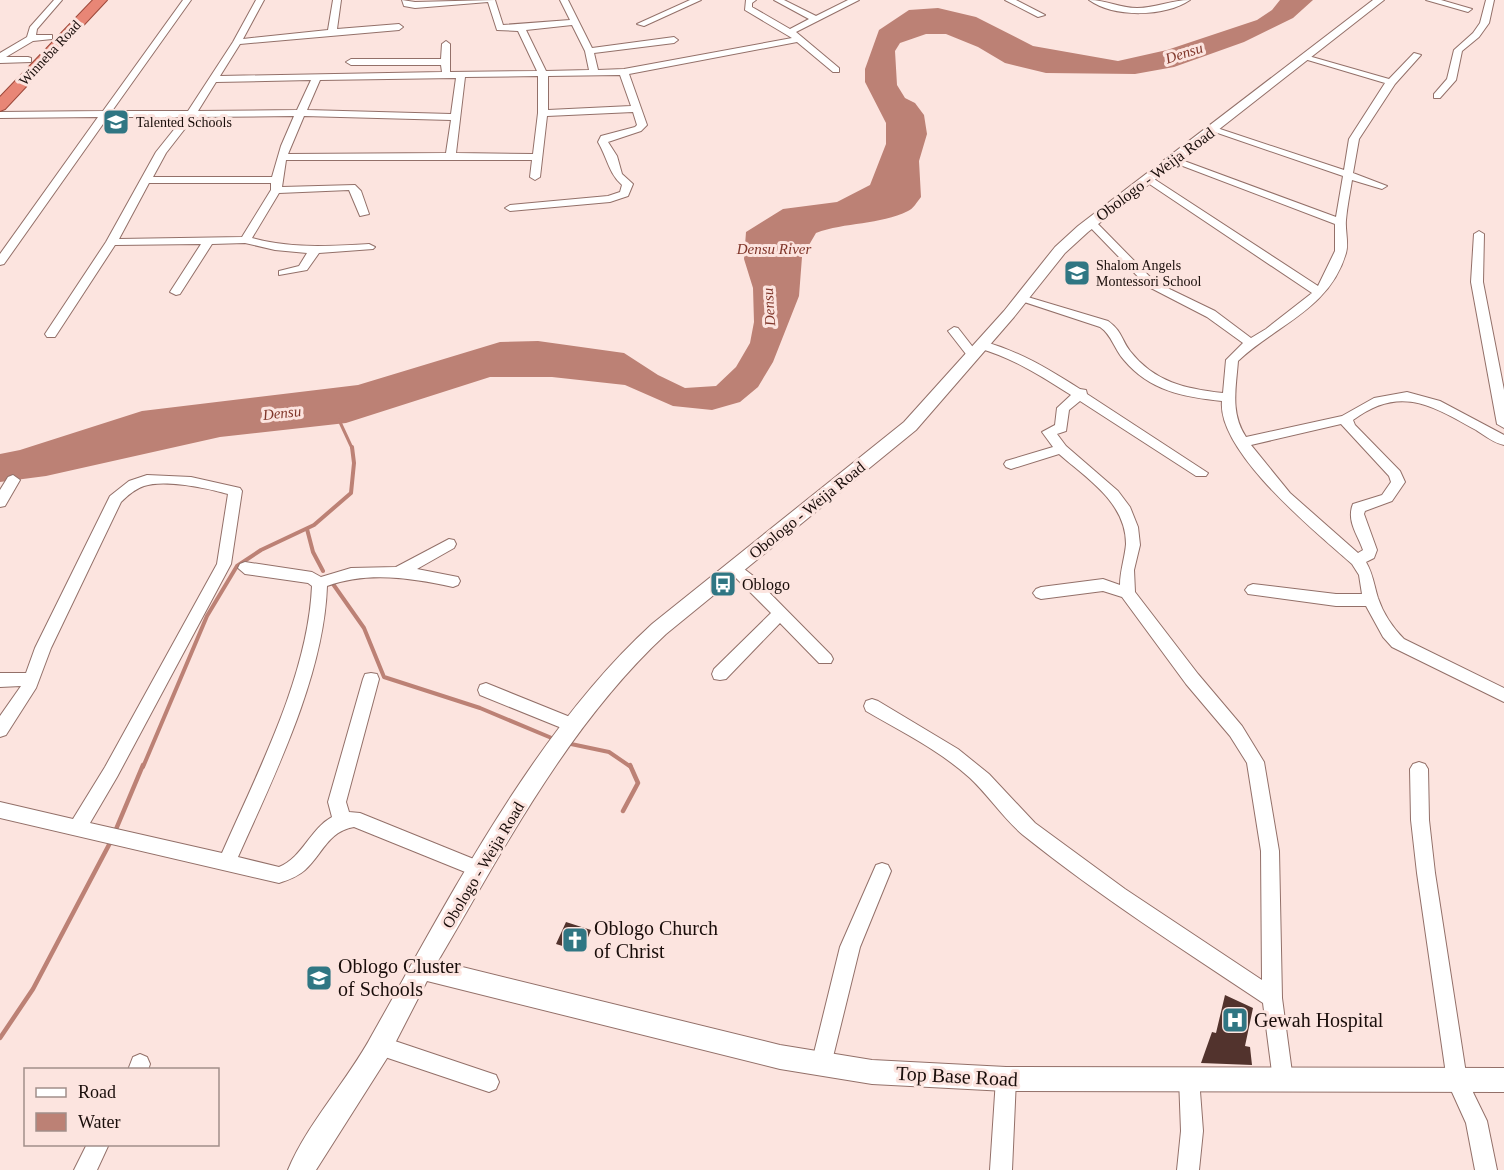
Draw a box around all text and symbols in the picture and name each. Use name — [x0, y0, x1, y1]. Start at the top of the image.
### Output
street label: Winneba Road — [16, 18, 84, 88]
water label: Densu — [1162, 39, 1205, 67]
school or university icon: Talented Schools — [101, 107, 131, 137]
place label: Talented Schools — [136, 115, 232, 130]
street label: Obologo - Weija Road — [1092, 124, 1218, 225]
water label: Densu River — [736, 241, 811, 257]
school or university icon: Shalom Angels Montessori School — [1062, 258, 1092, 288]
place label: Shalom Angels Montessori School — [1096, 258, 1202, 289]
water label: Densu — [760, 287, 778, 328]
water label: Densu — [261, 403, 302, 423]
street label: Obologo - Weija Road — [746, 458, 869, 563]
bus stop icon: Oblogo — [708, 569, 738, 599]
place label: Oblogo — [742, 576, 790, 594]
street label: Obologo - Weija Road — [439, 799, 528, 931]
place label: Oblogo Church of Christ — [594, 917, 718, 962]
church icon: Oblogo Church of Christ — [560, 925, 590, 955]
place label: Oblogo Cluster of Schools — [338, 955, 461, 1000]
school or university icon: Oblogo Cluster of Schools — [304, 963, 334, 993]
hospital icon: Gewah Hospital — [1220, 1005, 1250, 1035]
place label: Gewah Hospital — [1254, 1009, 1384, 1032]
street label: Top Base Road — [895, 1062, 1018, 1091]
legend — [24, 1068, 219, 1146]
text: Road — [78, 1082, 116, 1102]
text: Water — [78, 1112, 121, 1132]

